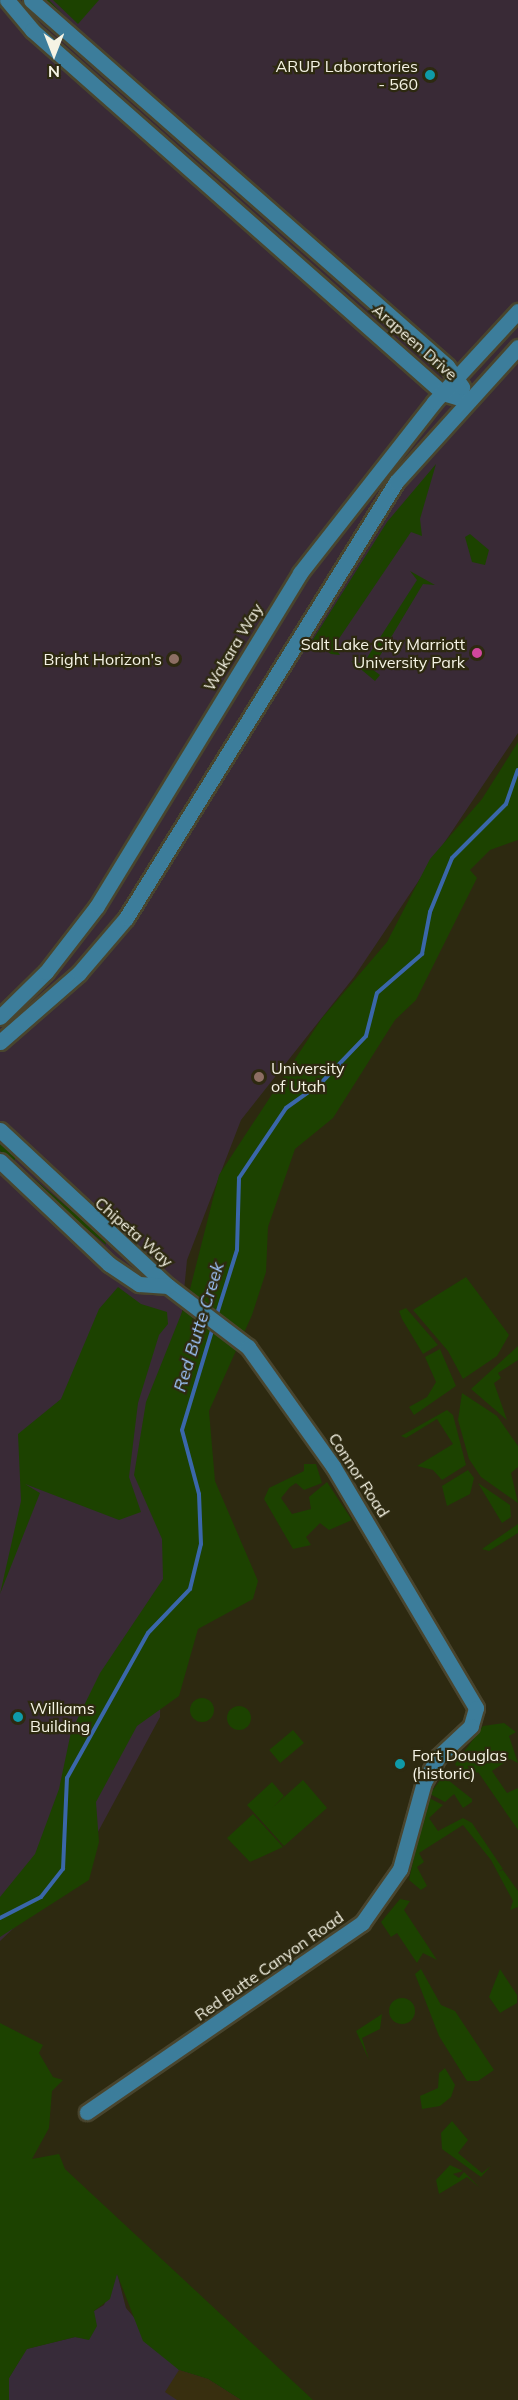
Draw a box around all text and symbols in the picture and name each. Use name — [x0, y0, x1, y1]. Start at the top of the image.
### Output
north arrow — [24, 24, 84, 84]
place label: ARUP Laboratories - 560 — [276, 56, 418, 94]
text: N — [48, 62, 60, 82]
marker: ARUP Laboratories - 560 — [423, 68, 437, 82]
street label: Arapeen Drive — [369, 300, 461, 384]
street label: Wakara Way — [199, 600, 267, 694]
place label: Salt Lake City Marriott University Park — [301, 634, 465, 672]
marker: Salt Lake City Marriott University Park — [470, 646, 484, 660]
place label: Bright Horizon's — [44, 649, 162, 669]
marker: Bright Horizon's — [167, 652, 181, 666]
place label: University of Utah — [271, 1058, 345, 1096]
marker: University of Utah — [252, 1070, 266, 1084]
street label: Chipeta Way — [91, 1193, 177, 1271]
water label: Red Butte Creek — [169, 1260, 229, 1394]
street label: Connor Road — [325, 1429, 393, 1521]
place label: Williams Building — [30, 1698, 95, 1736]
marker: Williams Building — [11, 1710, 25, 1724]
place label: Fort Douglas (historic) — [412, 1745, 507, 1783]
marker: Fort Douglas (historic) — [393, 1757, 407, 1771]
street label: Red Butte Canyon Road — [191, 1907, 347, 2025]

